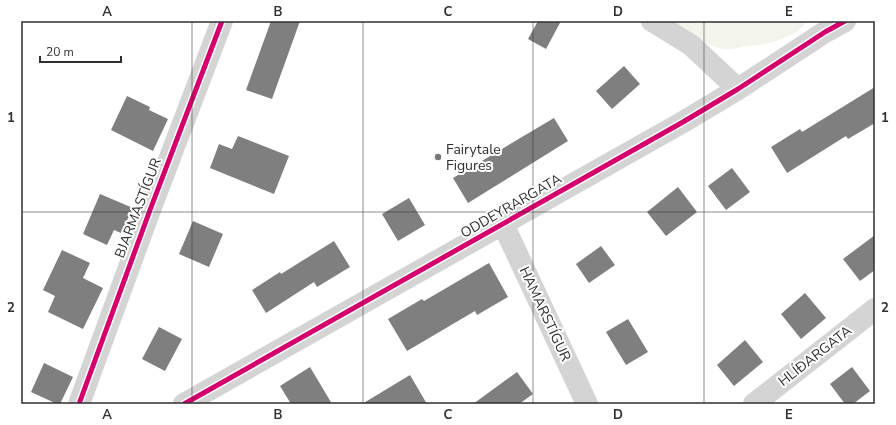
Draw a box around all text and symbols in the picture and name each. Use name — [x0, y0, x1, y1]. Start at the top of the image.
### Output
text: A — [102, 3, 112, 21]
text: B — [274, 3, 283, 21]
text: C — [444, 3, 453, 21]
text: D — [613, 3, 623, 21]
text: E — [785, 3, 793, 21]
scale bar — [40, 38, 121, 64]
text: 20 m — [46, 44, 74, 60]
text: 1 — [7, 109, 15, 127]
text: 1 — [881, 109, 889, 127]
place label: Fairytale Figures — [446, 140, 501, 175]
marker: Fairytale Figures — [433, 152, 443, 162]
street label: BJARMASTÍGUR — [110, 155, 166, 261]
street label: ODDEYRARGATA — [457, 169, 565, 243]
street label: HAMARSTÍGUR — [515, 264, 575, 364]
text: 2 — [7, 299, 15, 317]
text: 2 — [881, 299, 889, 317]
street label: HLÍÐARGATA — [774, 321, 856, 391]
text: A — [102, 406, 112, 424]
text: B — [274, 406, 283, 424]
text: C — [444, 406, 453, 424]
text: D — [613, 406, 623, 424]
text: E — [785, 406, 793, 424]

